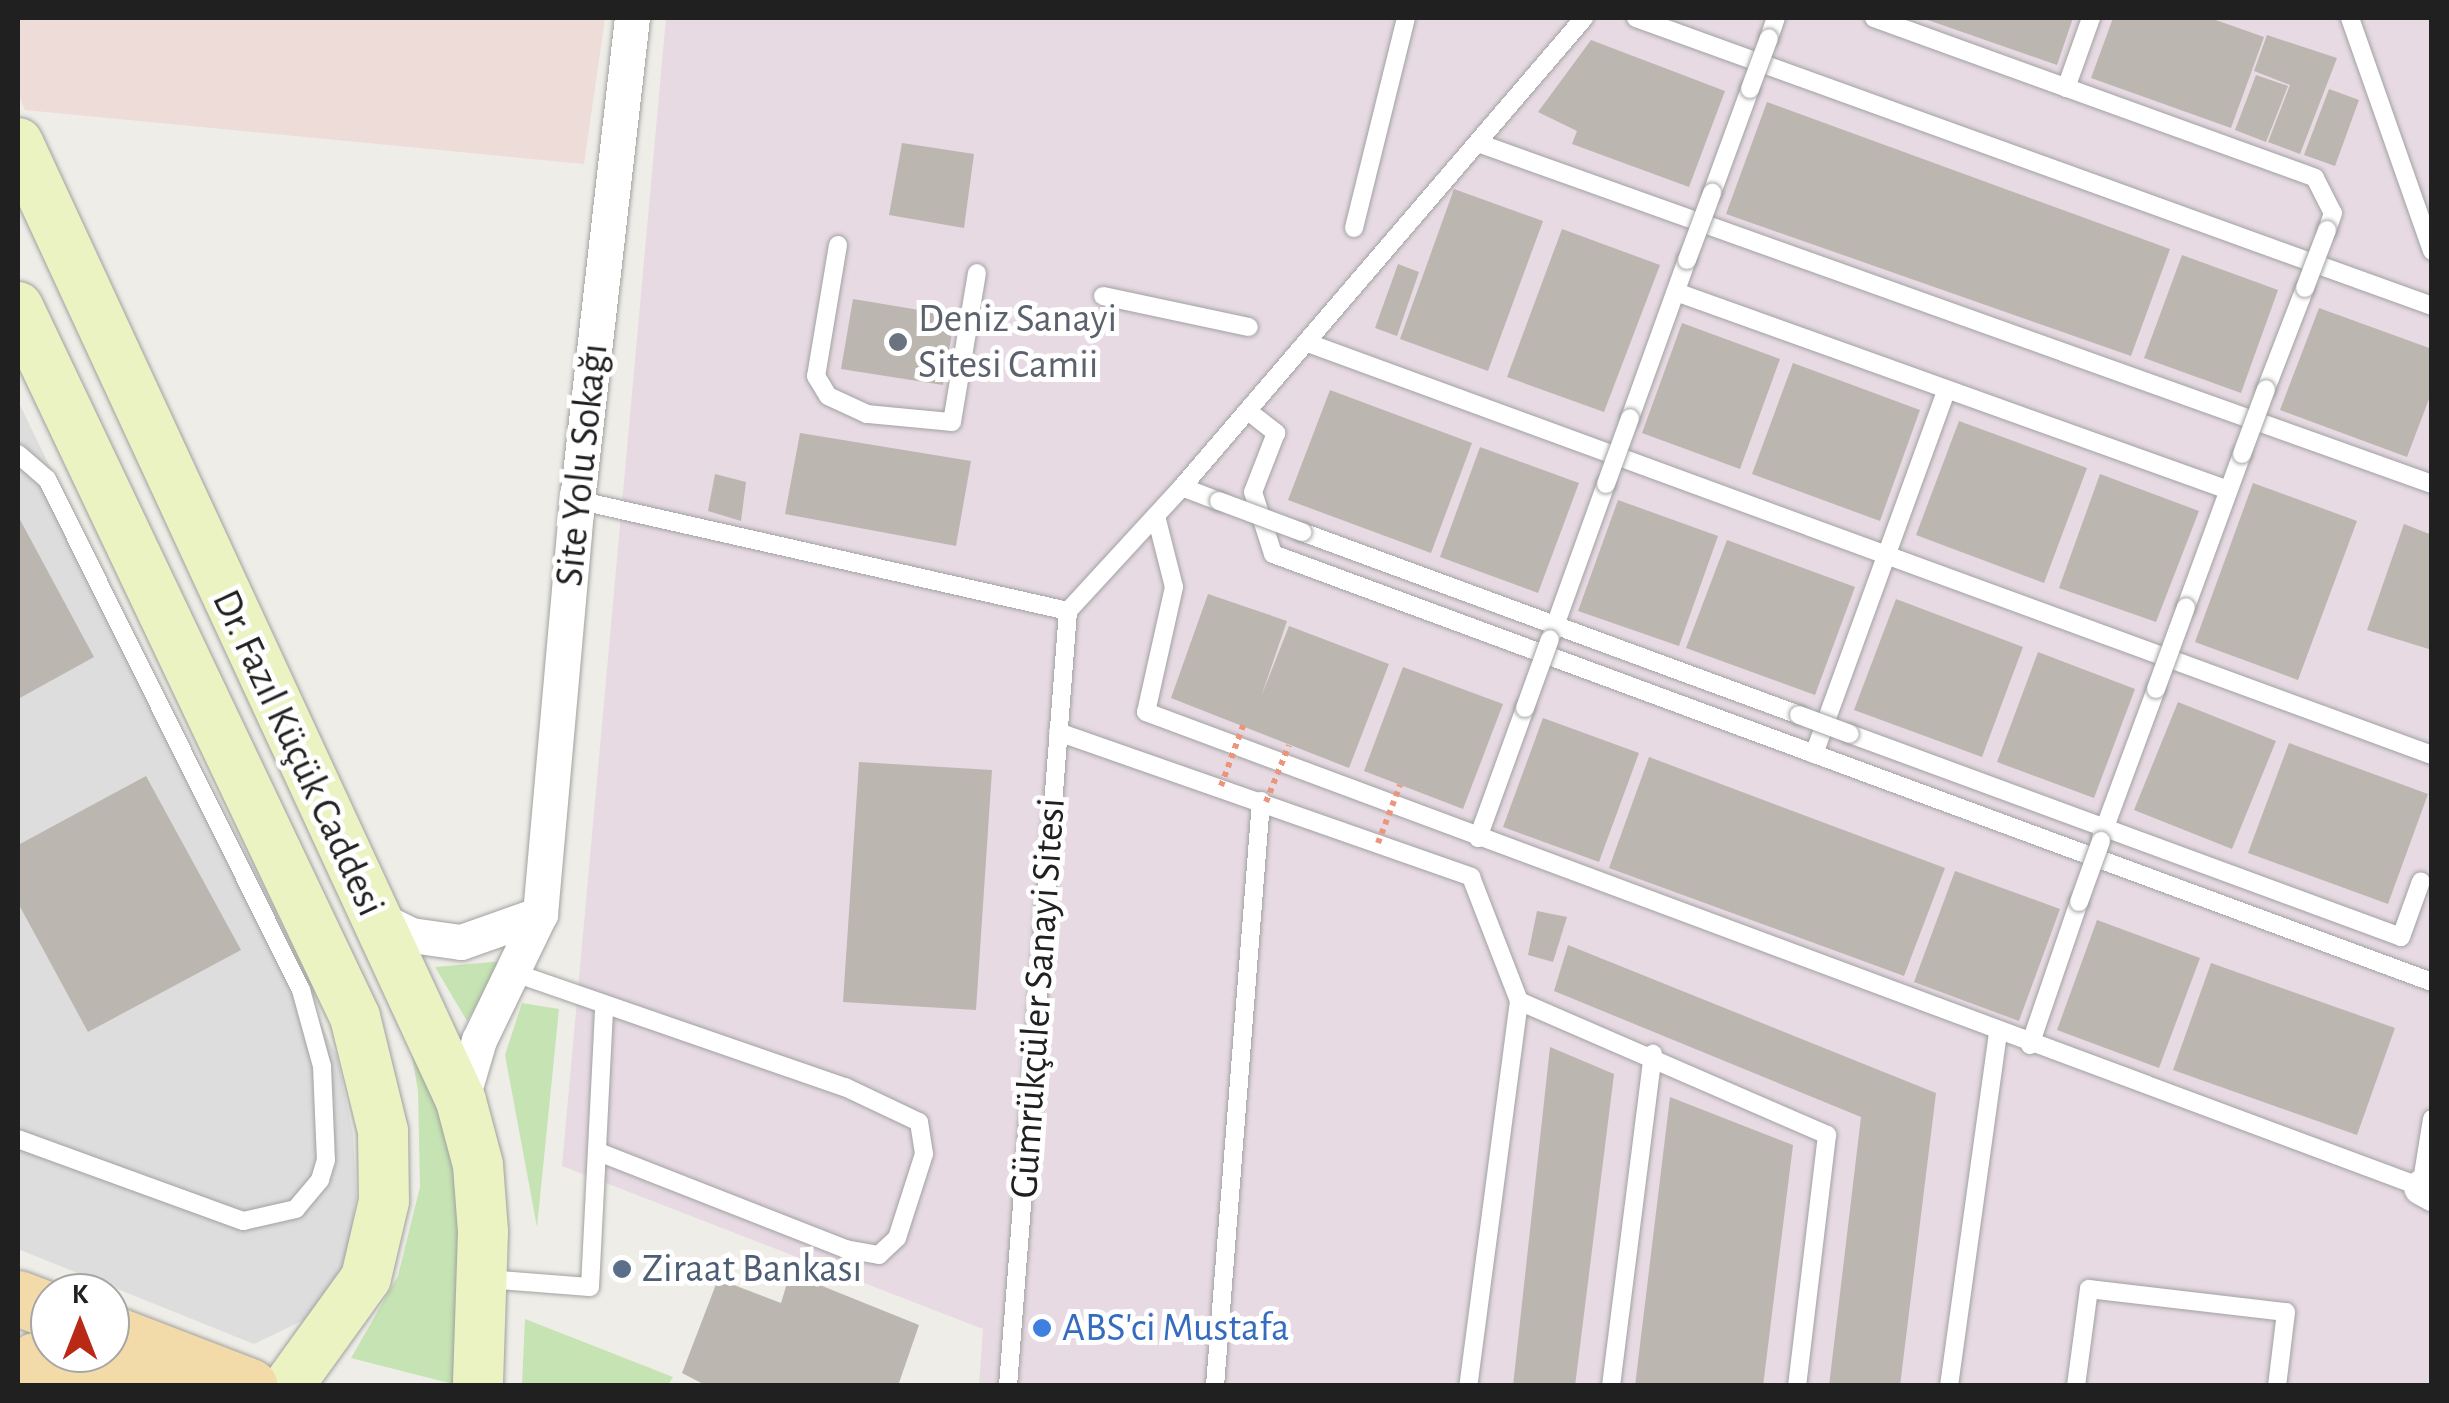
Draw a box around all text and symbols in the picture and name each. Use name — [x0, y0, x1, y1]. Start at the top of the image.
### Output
place label: Deniz Sanayi Sitesi Camii — [918, 295, 1117, 389]
marker: Deniz Sanayi Sitesi Camii — [887, 331, 909, 353]
street label: Site Yolu Sokağı — [545, 341, 619, 589]
street label: Dr. Fazıl Küçük Caddesi — [201, 582, 395, 924]
street label: Gümrükçüler Sanayi Sitesi — [1000, 796, 1076, 1200]
place label: Ziraat Bankası — [642, 1245, 862, 1293]
marker: Ziraat Bankası — [611, 1258, 633, 1280]
north arrow — [30, 1273, 130, 1373]
text: K — [72, 1281, 88, 1309]
place label: ABS'ci Mustafa — [1062, 1304, 1289, 1352]
marker: ABS'ci Mustafa — [1031, 1317, 1053, 1339]

